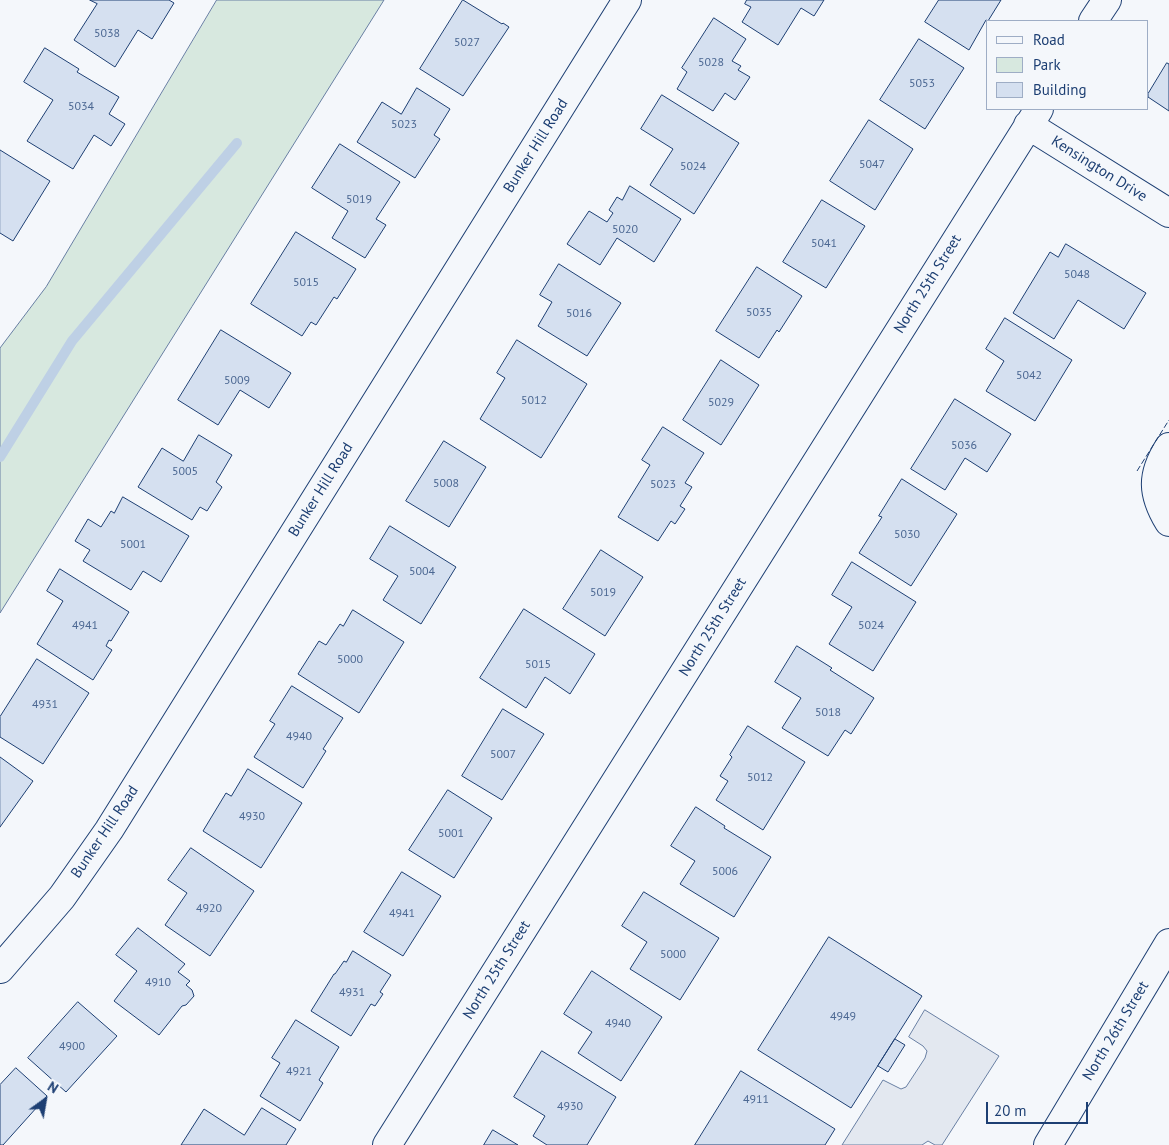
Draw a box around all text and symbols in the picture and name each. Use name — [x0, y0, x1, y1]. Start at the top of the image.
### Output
legend — [986, 20, 1149, 110]
house number: 5038 — [94, 27, 120, 41]
text: Road — [1033, 30, 1065, 49]
house number: 5027 — [454, 36, 480, 50]
text: Park — [1033, 55, 1061, 74]
house number: 5028 — [698, 56, 724, 70]
house number: 5053 — [909, 77, 935, 91]
text: Building — [1033, 80, 1087, 99]
street label: Bunker Hill Road — [500, 96, 572, 196]
house number: 5034 — [68, 100, 94, 114]
house number: 5023 — [391, 118, 417, 132]
street label: Kensington Drive — [1048, 132, 1150, 206]
house number: 5047 — [859, 158, 885, 172]
house number: 5024 — [680, 160, 706, 174]
house number: 5019 — [346, 193, 372, 207]
house number: 5020 — [612, 223, 638, 237]
street label: North 25th Street — [890, 231, 966, 337]
house number: 5041 — [811, 237, 837, 251]
house number: 5048 — [1064, 268, 1090, 282]
house number: 5015 — [293, 276, 319, 290]
house number: 5035 — [746, 306, 772, 320]
house number: 5016 — [566, 307, 592, 321]
house number: 5042 — [1016, 369, 1042, 383]
house number: 5009 — [224, 374, 250, 388]
house number: 5012 — [521, 394, 547, 408]
house number: 5029 — [708, 396, 734, 410]
house number: 5036 — [951, 439, 977, 453]
street label: Bunker Hill Road — [285, 440, 357, 540]
house number: 5005 — [172, 465, 198, 479]
house number: 5008 — [433, 477, 459, 491]
house number: 5023 — [650, 478, 676, 492]
house number: 5030 — [894, 528, 920, 542]
house number: 5001 — [120, 538, 146, 552]
house number: 5004 — [409, 565, 435, 579]
street label: North 25th Street — [675, 574, 751, 680]
house number: 5019 — [590, 586, 616, 600]
house number: 4941 — [72, 619, 98, 633]
house number: 5024 — [858, 619, 884, 633]
house number: 5000 — [337, 653, 363, 667]
house number: 5015 — [525, 658, 551, 672]
house number: 4931 — [32, 698, 58, 712]
house number: 5018 — [815, 706, 841, 720]
house number: 4940 — [286, 730, 312, 744]
house number: 5007 — [490, 748, 516, 762]
house number: 5012 — [747, 771, 773, 785]
street label: Bunker Hill Road — [68, 782, 142, 882]
house number: 4930 — [239, 810, 265, 824]
house number: 5001 — [438, 827, 464, 841]
house number: 5006 — [712, 865, 738, 879]
house number: 4920 — [196, 902, 222, 916]
house number: 4941 — [389, 907, 415, 921]
street label: North 25th Street — [459, 917, 535, 1023]
house number: 5000 — [660, 948, 686, 962]
house number: 4910 — [145, 976, 171, 990]
street label: North 26th Street — [1079, 978, 1153, 1084]
house number: 4931 — [339, 986, 365, 1000]
house number: 4949 — [830, 1010, 856, 1024]
house number: 4940 — [605, 1017, 631, 1031]
house number: 4900 — [59, 1040, 85, 1054]
house number: 4921 — [286, 1065, 312, 1079]
north arrow — [20, 1075, 70, 1125]
text: N — [44, 1077, 62, 1097]
scale bar — [989, 1092, 1092, 1124]
house number: 4911 — [743, 1093, 769, 1107]
house number: 4930 — [557, 1100, 583, 1114]
text: 20 m — [994, 1101, 1027, 1120]

